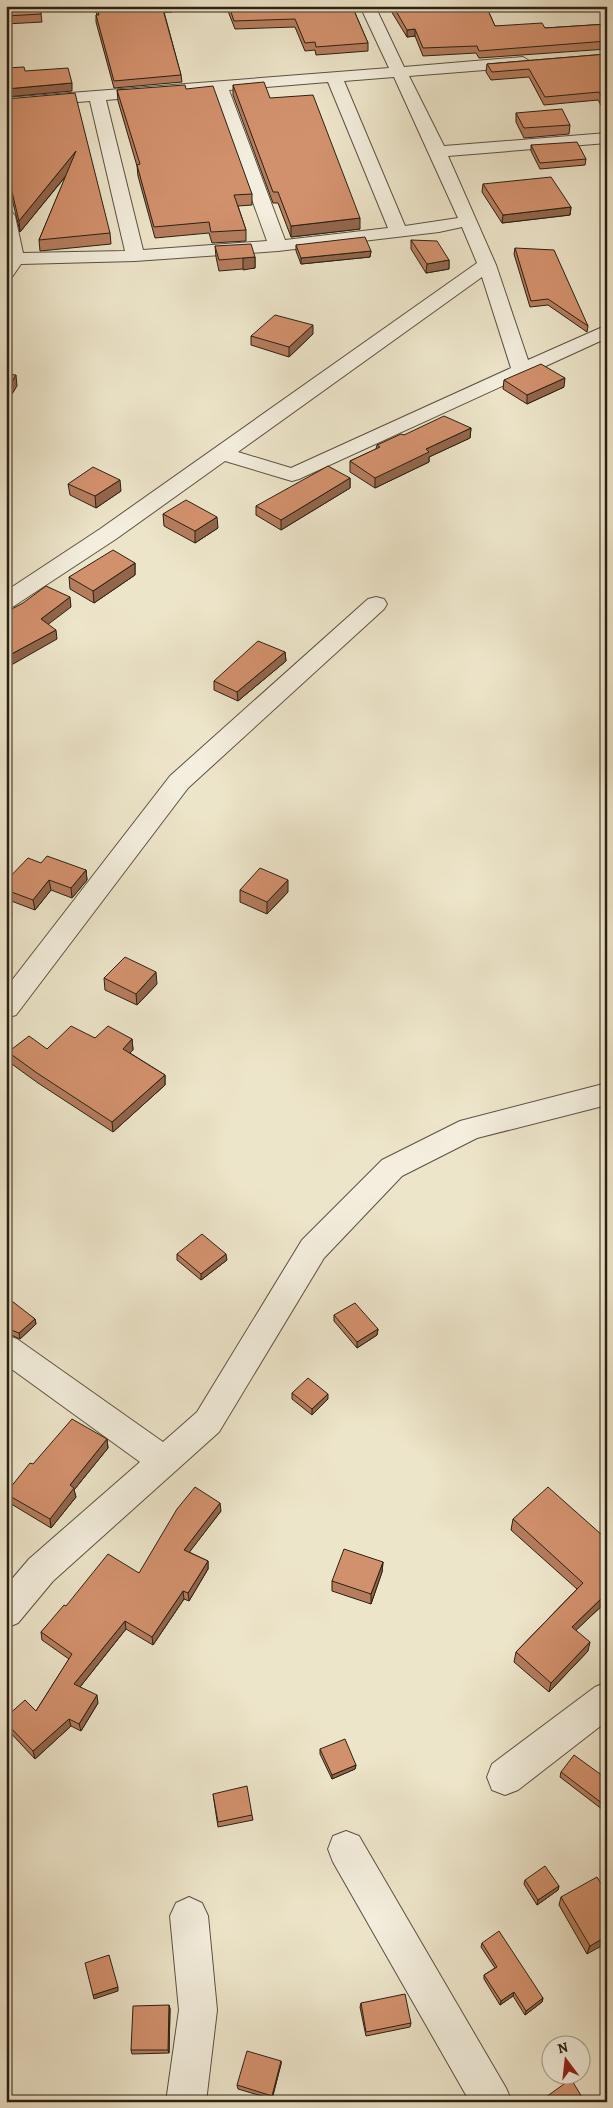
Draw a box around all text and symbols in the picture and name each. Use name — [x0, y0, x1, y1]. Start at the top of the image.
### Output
north arrow — [540, 2036, 590, 2086]
text: N — [555, 2037, 570, 2058]

